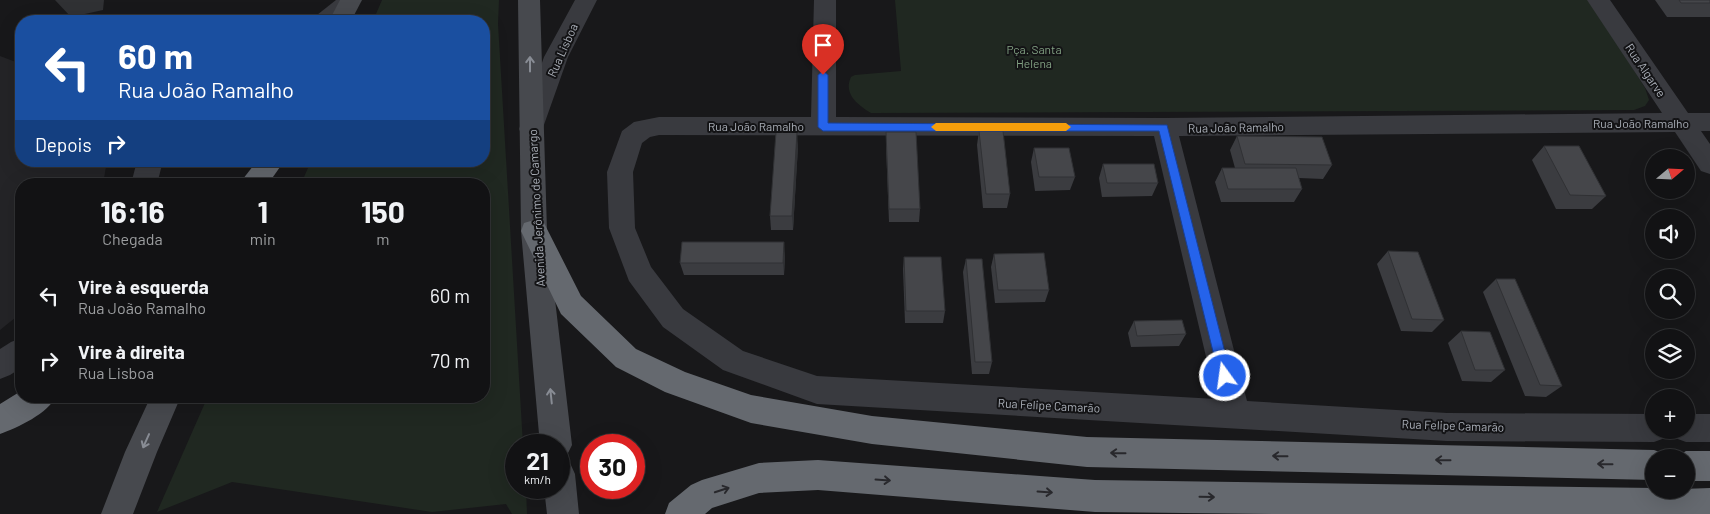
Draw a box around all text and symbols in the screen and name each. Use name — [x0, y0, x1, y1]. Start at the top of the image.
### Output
street label: Rua Lisboa — [544, 21, 580, 79]
pin — [802, 24, 844, 75]
icon: arrive — [809, 31, 837, 59]
text: 60 m — [118, 34, 193, 76]
icon: left — [35, 35, 100, 100]
street label: Rua Algarve — [1623, 41, 1669, 99]
park label: Pça. Santa Helena — [1006, 42, 1062, 70]
one-way arrow — [525, 57, 535, 73]
text: Rua João Ramalho — [118, 76, 294, 102]
street label: Rua João Ramalho — [1593, 116, 1689, 130]
street label: Rua João Ramalho — [708, 119, 804, 133]
street label: Rua João Ramalho — [1188, 119, 1284, 135]
street label: Avenida Jerônimo de Camargo — [525, 129, 547, 287]
icon: right — [102, 130, 130, 158]
text: Depois — [35, 133, 92, 156]
north arrow — [1645, 149, 1695, 199]
map controls — [1645, 149, 1695, 499]
text: 16:16 — [100, 193, 165, 229]
text: 1 — [257, 193, 268, 229]
text: 150 — [361, 193, 405, 229]
button: sound — [1645, 209, 1695, 259]
text: Chegada — [102, 229, 163, 248]
text: min — [250, 229, 276, 248]
text: m — [376, 229, 389, 248]
button: search — [1645, 269, 1695, 319]
text: Vire à esquerda — [78, 275, 209, 298]
icon: left — [35, 282, 63, 310]
text: 60 m — [430, 284, 470, 307]
text: Rua João Ramalho — [78, 298, 206, 317]
button: layers — [1645, 329, 1695, 379]
text: Vire à direita — [78, 340, 185, 363]
icon: right — [35, 347, 63, 375]
text: 70 m — [431, 349, 470, 372]
position arrow — [1198, 349, 1250, 401]
text: Rua Lisboa — [78, 363, 154, 382]
one-way arrow — [546, 389, 556, 405]
button: + — [1645, 389, 1695, 439]
street label: Rua Felipe Camarão — [997, 395, 1101, 415]
street label: Rua Felipe Camarão — [1402, 416, 1504, 434]
one-way arrow — [140, 433, 150, 448]
speed limit sign: 30 — [580, 434, 645, 499]
text: 21 — [526, 445, 549, 475]
one-way arrow — [1110, 448, 1126, 458]
button: − — [1645, 449, 1695, 499]
one-way arrow — [1272, 452, 1288, 461]
one-way arrow — [1435, 455, 1451, 465]
one-way arrow — [1597, 459, 1614, 469]
text: km/h — [524, 472, 551, 486]
one-way arrow — [874, 475, 890, 485]
one-way arrow — [714, 484, 730, 494]
one-way arrow — [1036, 488, 1052, 497]
one-way arrow — [1198, 492, 1215, 502]

